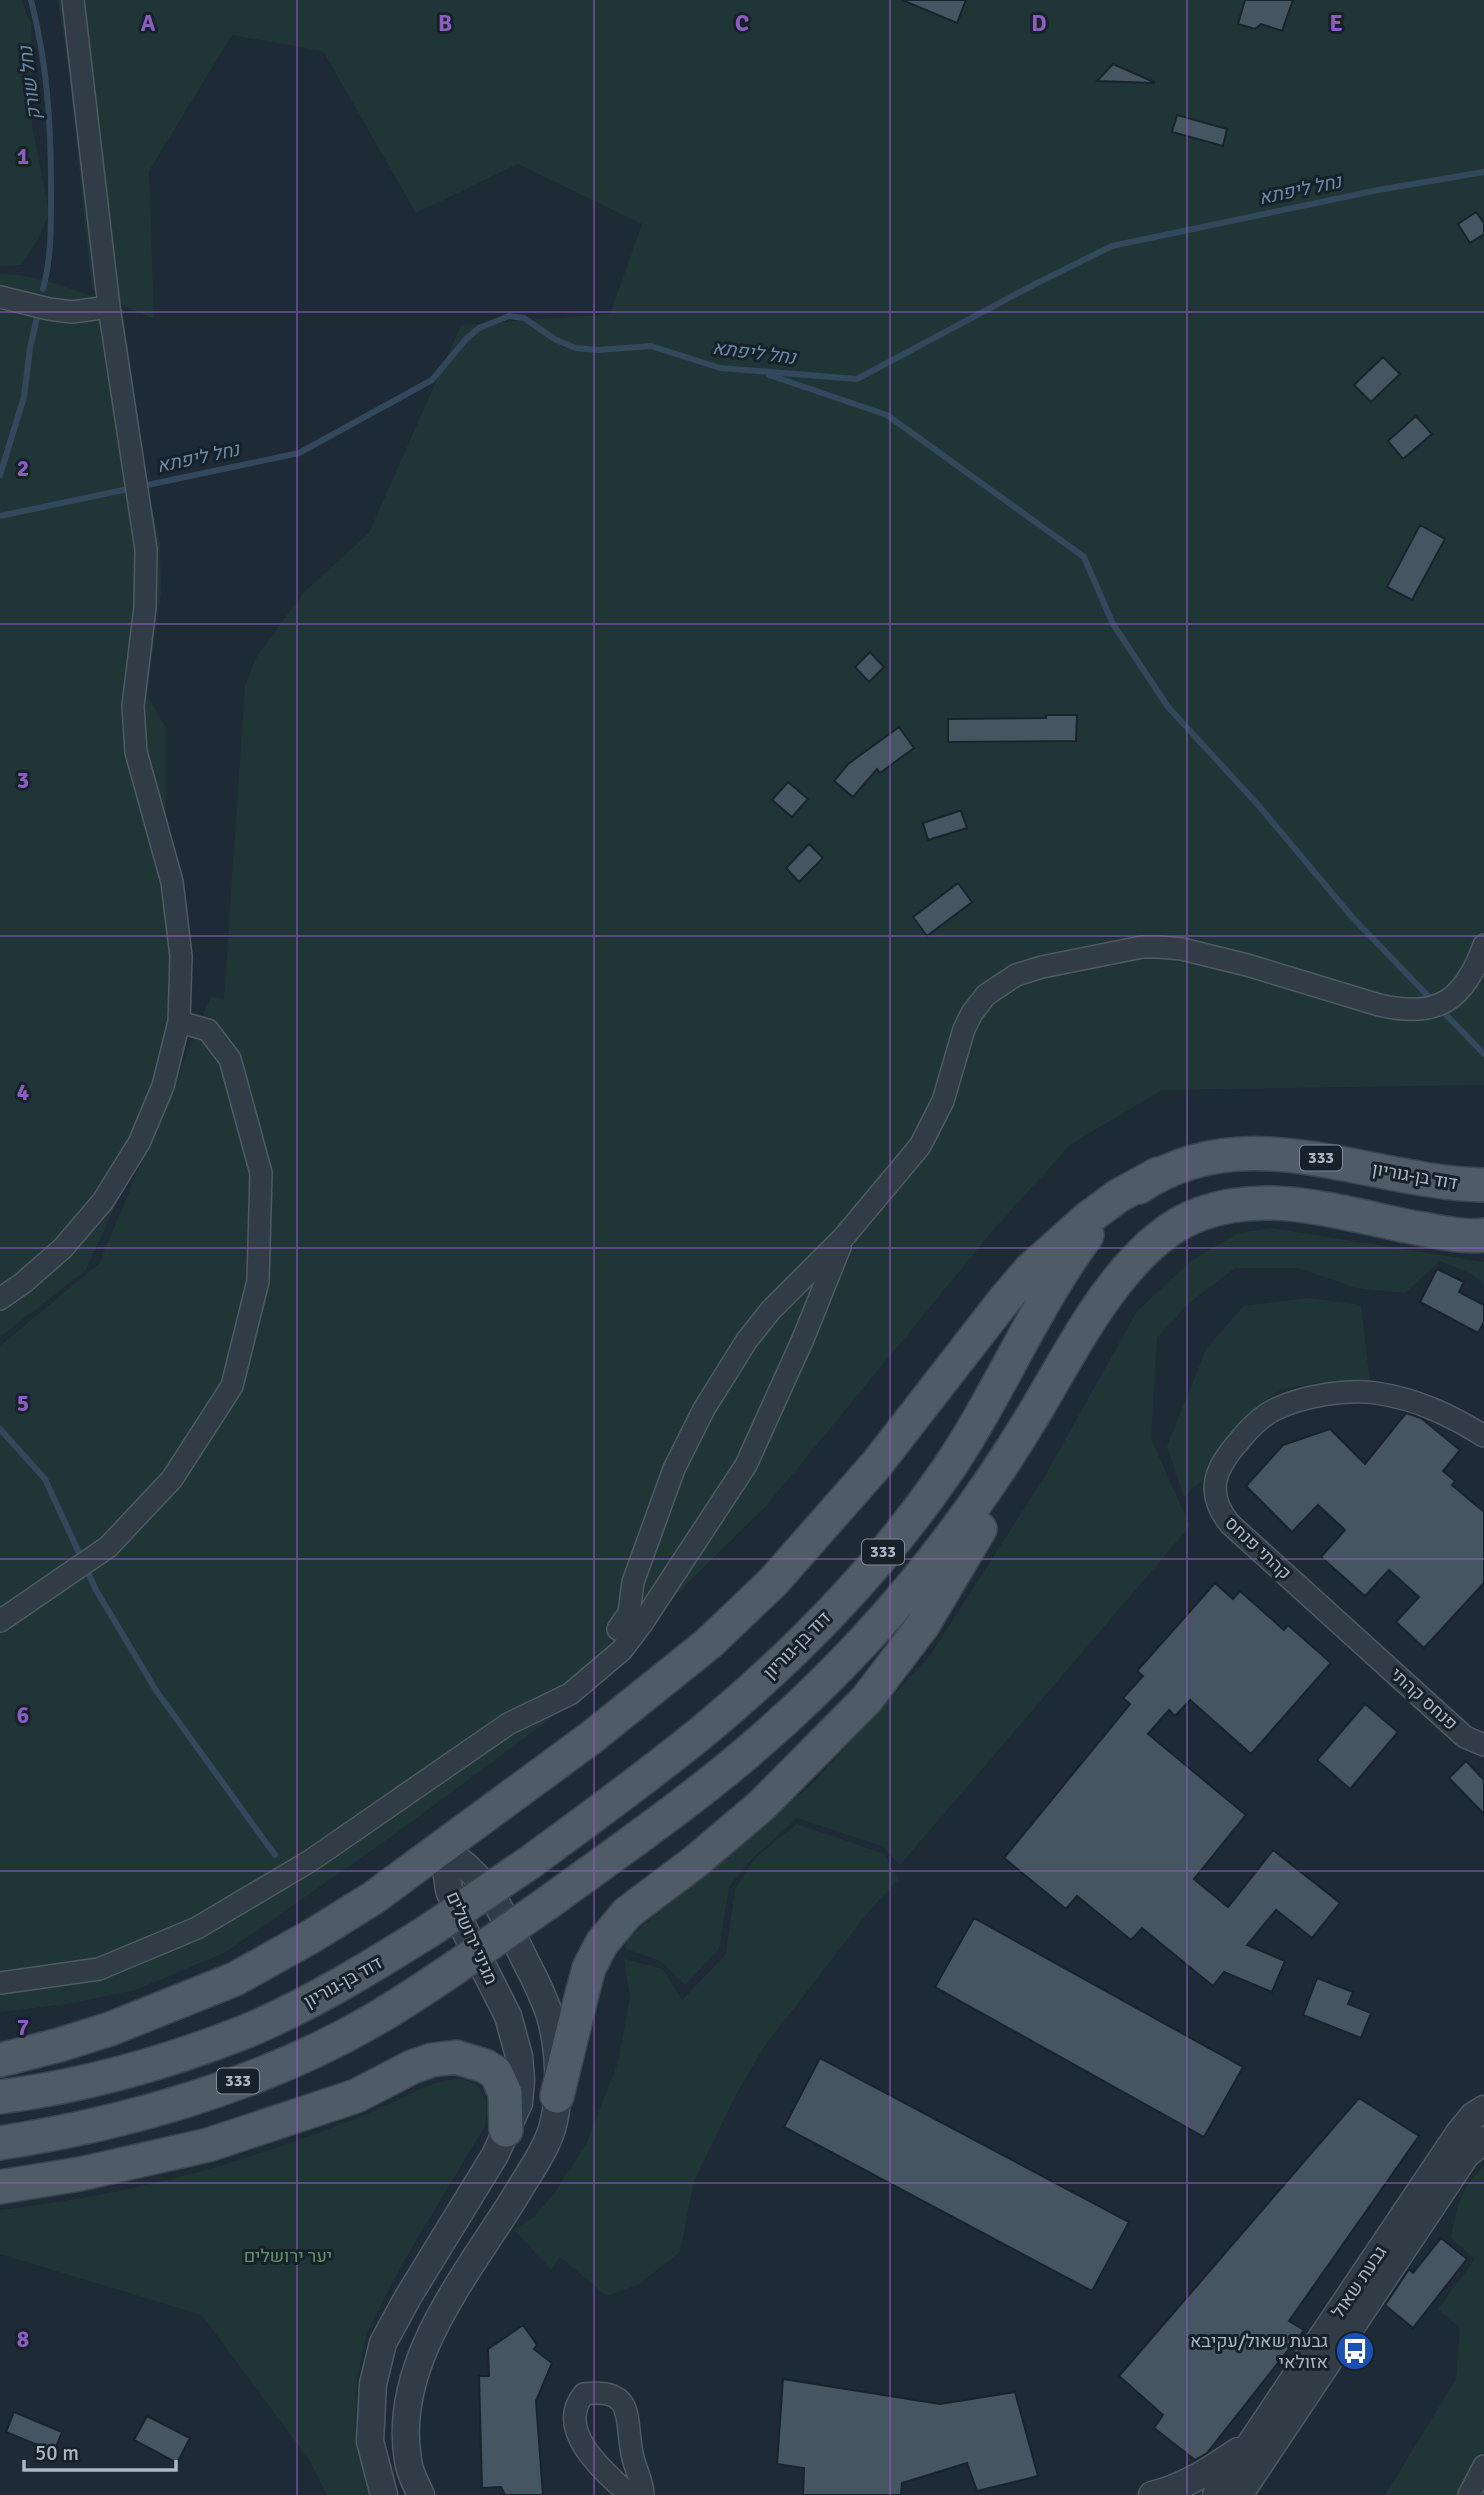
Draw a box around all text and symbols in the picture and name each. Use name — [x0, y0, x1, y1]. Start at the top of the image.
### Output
text: A — [141, 9, 156, 38]
text: B — [438, 9, 452, 38]
text: C — [735, 9, 749, 38]
text: D — [1031, 9, 1047, 38]
text: E — [1329, 9, 1343, 38]
water label: נחל שורק — [13, 44, 46, 121]
text: 1 — [17, 142, 29, 171]
water label: נחל ליפתא — [1257, 169, 1345, 210]
water label: נחל ליפתא — [711, 336, 798, 370]
water label: נחל ליפתא — [155, 437, 243, 478]
text: 2 — [17, 454, 29, 483]
text: 3 — [17, 766, 29, 795]
text: 4 — [17, 1078, 29, 1107]
road number: 333 — [1300, 1146, 1342, 1170]
street label: דוד בן-גוריון — [1371, 1158, 1459, 1194]
text: 5 — [17, 1389, 29, 1418]
street label: קהתי פנחס — [1220, 1512, 1296, 1584]
road number: 333 — [862, 1540, 904, 1564]
street label: דוד בן-גוריון — [759, 1607, 835, 1683]
street label: פנחס קהתי — [1386, 1663, 1462, 1735]
text: 6 — [17, 1701, 29, 1730]
street label: מגיני ירושלים — [442, 1888, 502, 1988]
street label: דוד בן-גוריון — [300, 1952, 386, 2012]
text: 7 — [17, 2013, 29, 2042]
road number: 333 — [217, 2068, 259, 2094]
street label: גבעת שאול — [1327, 2242, 1391, 2322]
park label: יער ירושלים — [244, 2245, 332, 2267]
text: 8 — [17, 2325, 29, 2354]
place label: גבעת שאול/עקיבא אזולאי — [1190, 2330, 1328, 2373]
bus stop icon: גבעת שאול/עקיבא אזולאי — [1334, 2330, 1376, 2372]
scale bar — [24, 2428, 177, 2472]
text: 50 m — [35, 2440, 79, 2466]

